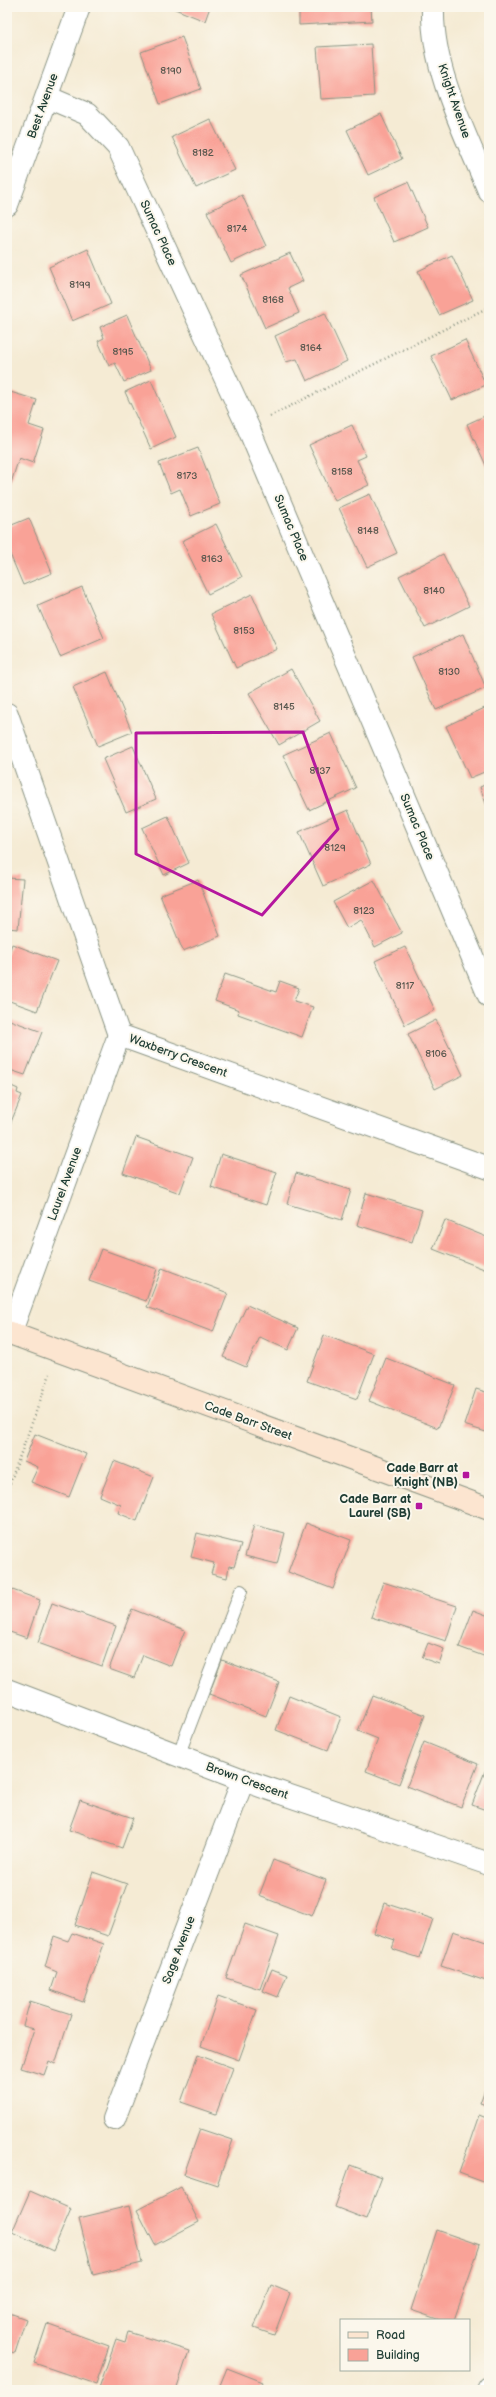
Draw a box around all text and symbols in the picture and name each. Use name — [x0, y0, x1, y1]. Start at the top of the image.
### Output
street label: Knight Avenue — [434, 62, 474, 140]
house number: 8190 — [160, 65, 182, 77]
street label: Best Avenue — [24, 71, 62, 141]
house number: 8182 — [192, 147, 214, 159]
street label: Sumac Place — [136, 198, 180, 268]
house number: 8174 — [227, 223, 247, 235]
house number: 8199 — [69, 279, 91, 291]
house number: 8168 — [262, 294, 284, 306]
house number: 8164 — [300, 342, 322, 354]
house number: 8195 — [112, 346, 134, 358]
house number: 8158 — [331, 466, 353, 478]
house number: 8173 — [177, 470, 197, 482]
street label: Sumac Place — [270, 493, 312, 563]
house number: 8148 — [357, 525, 379, 537]
house number: 8163 — [201, 553, 223, 565]
house number: 8140 — [423, 585, 445, 597]
house number: 8153 — [233, 625, 255, 637]
house number: 8130 — [438, 666, 460, 678]
house number: 8145 — [273, 701, 295, 713]
house number: 8137 — [310, 765, 330, 777]
street label: Sumac Place — [396, 792, 438, 862]
house number: 8129 — [324, 842, 346, 854]
house number: 8123 — [353, 905, 375, 917]
house number: 8117 — [396, 980, 414, 992]
street label: Waxberry Crescent — [127, 1031, 229, 1081]
house number: 8106 — [425, 1048, 447, 1060]
street label: Laurel Avenue — [45, 1145, 85, 1223]
street label: Cade Barr Street — [202, 1398, 294, 1444]
place label: Cade Barr at Knight (NB) — [386, 1461, 458, 1490]
marker: Cade Barr at Knight (NB) — [461, 1470, 471, 1480]
place label: Cade Barr at Laurel (SB) — [339, 1492, 411, 1521]
marker: Cade Barr at Laurel (SB) — [414, 1501, 424, 1511]
street label: Brown Crescent — [204, 1759, 291, 1803]
street label: Sage Avenue — [159, 1914, 199, 1986]
legend — [340, 2319, 470, 2371]
text: Road — [376, 2328, 405, 2343]
text: Building — [376, 2348, 420, 2363]

